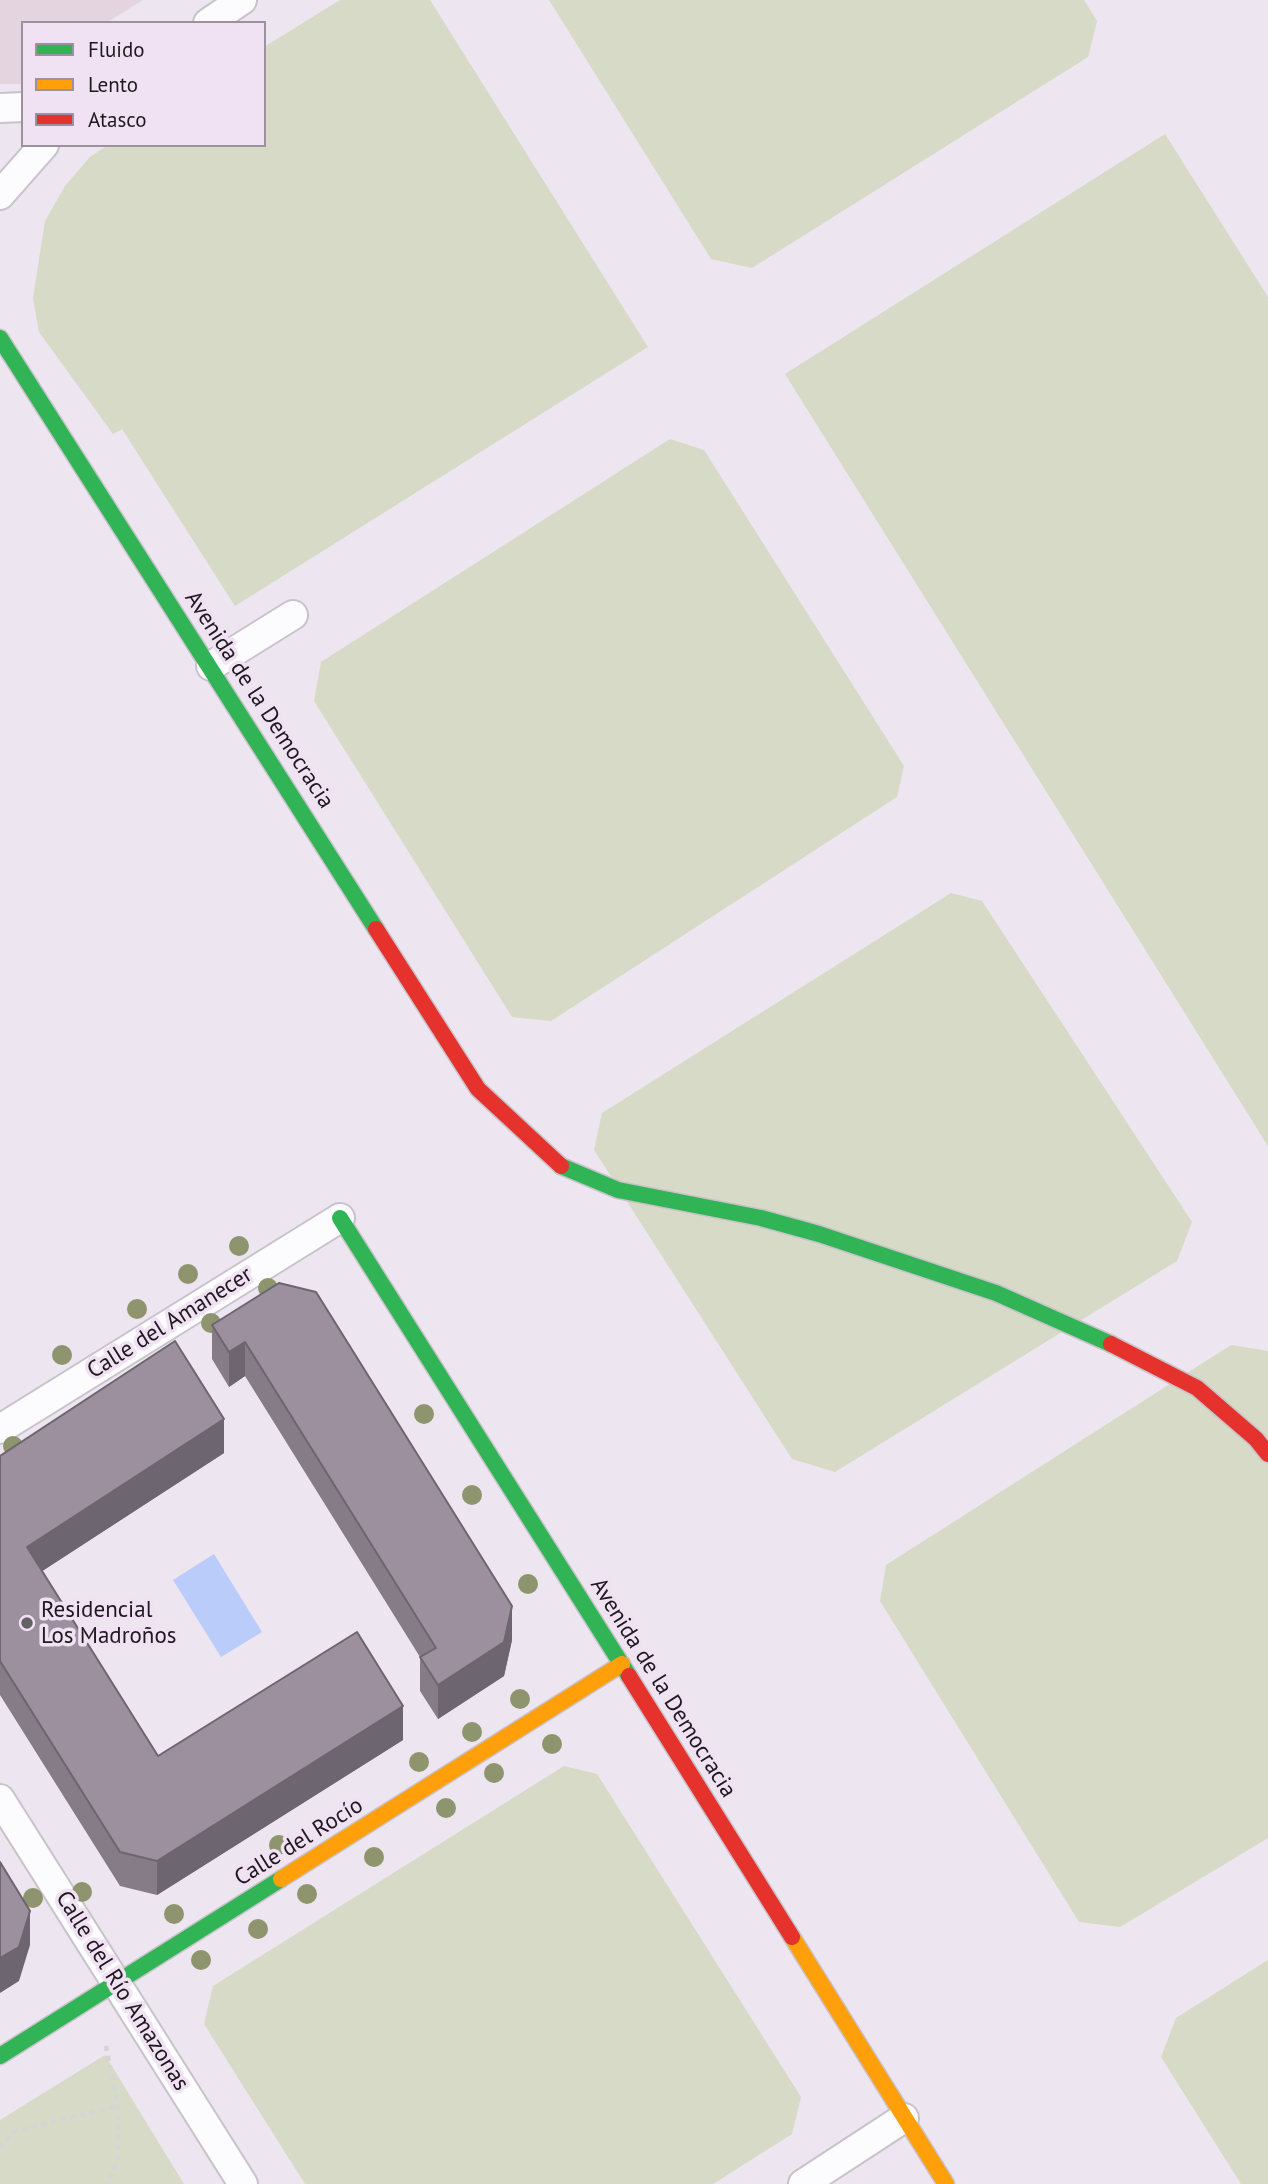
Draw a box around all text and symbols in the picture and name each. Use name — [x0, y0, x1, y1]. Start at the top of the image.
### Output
legend — [21, 21, 266, 147]
text: Fluido — [88, 36, 145, 63]
text: Lento — [88, 71, 138, 98]
text: Atasco — [88, 106, 147, 133]
street label: Avenida de la Democracia — [178, 586, 340, 814]
street label: Calle del Amanecer — [82, 1261, 258, 1385]
street label: Avenida de la Democracia — [584, 1573, 742, 1803]
place label: Residencial Los Madroños — [41, 1596, 176, 1650]
marker: Residencial Los Madroños — [19, 1615, 35, 1631]
street label: Calle del Rocío — [230, 1792, 368, 1892]
street label: Calle del Río Amazonas — [49, 1886, 195, 2096]

